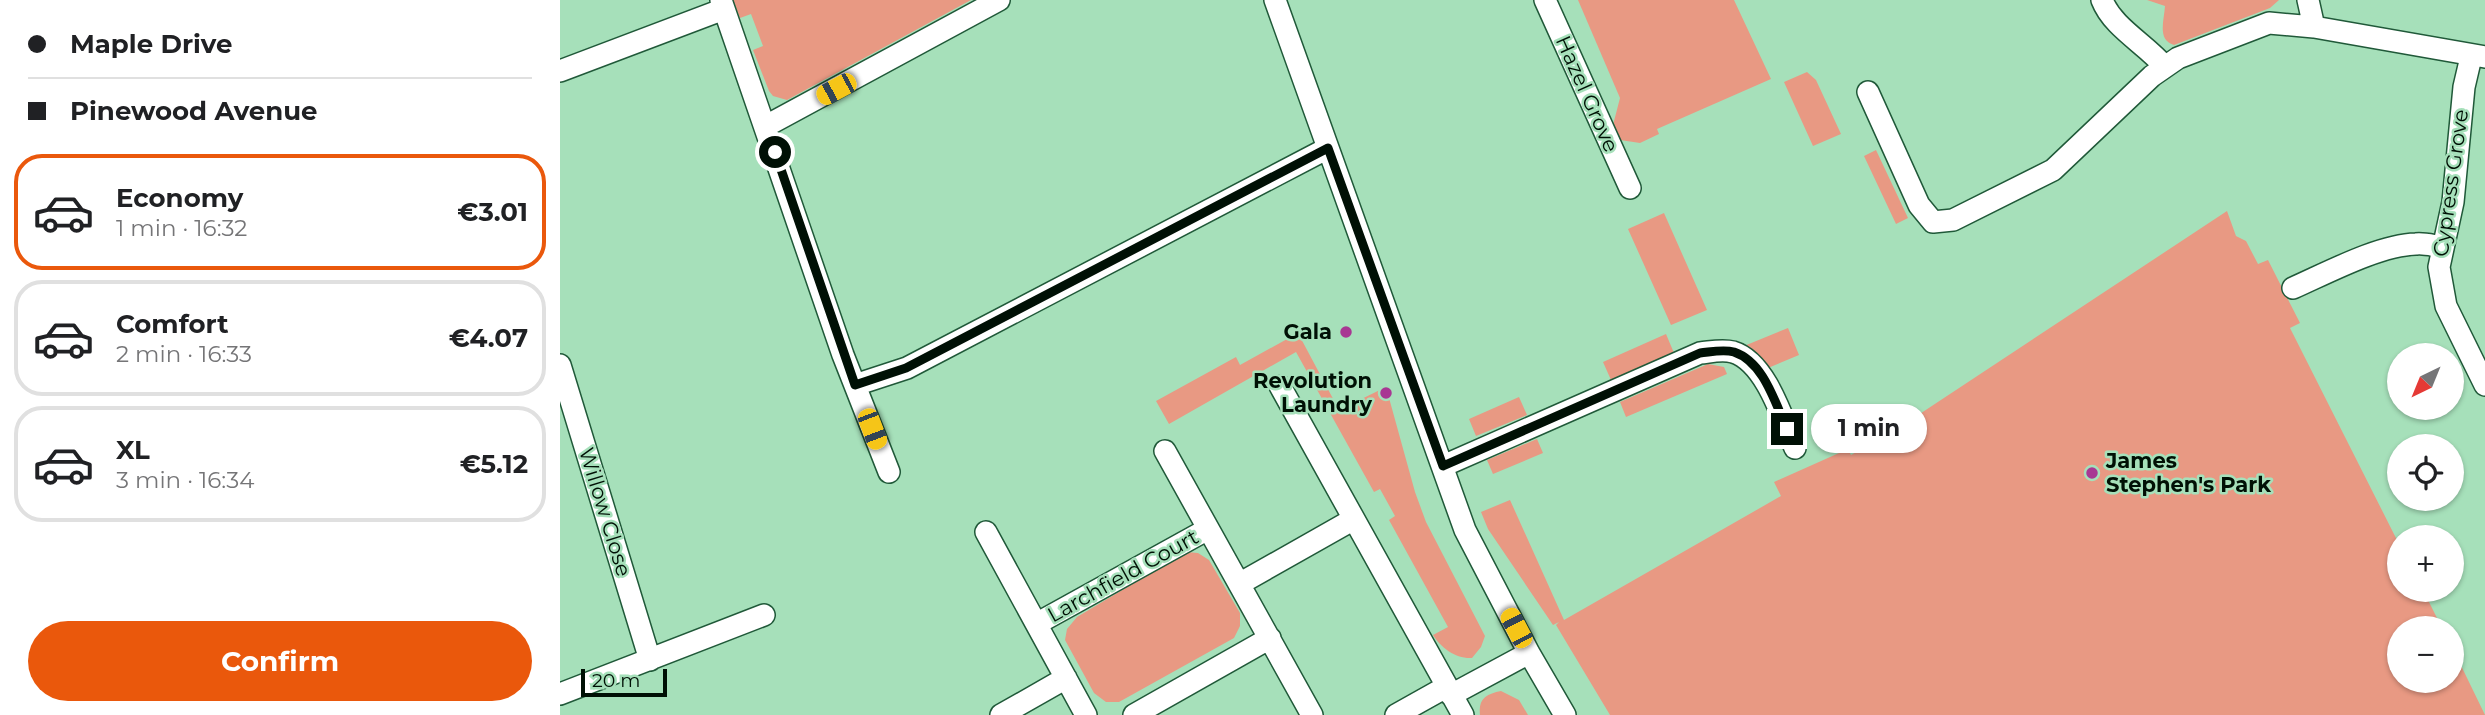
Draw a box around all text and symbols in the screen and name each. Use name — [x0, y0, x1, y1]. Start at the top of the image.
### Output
text: Maple Drive — [70, 28, 232, 60]
street label: Hazel Grove — [1551, 32, 1624, 156]
car — [813, 70, 860, 108]
text: Pinewood Avenue — [70, 95, 317, 127]
street label: Cypress Grove — [2428, 108, 2473, 258]
route start — [759, 136, 791, 168]
icon: car — [32, 181, 95, 244]
text: Economy — [116, 182, 243, 214]
text: €3.01 — [457, 196, 528, 228]
text: 1 min · 16:32 — [116, 214, 247, 242]
icon: car — [32, 307, 95, 370]
text: Comfort — [116, 308, 228, 340]
place label: Gala — [1284, 319, 1332, 344]
text: €4.07 — [449, 322, 528, 354]
marker: Gala — [1338, 324, 1354, 340]
text: 2 min · 16:33 — [116, 340, 252, 368]
north arrow — [2387, 343, 2464, 420]
map controls — [2387, 343, 2464, 693]
place label: Revolution Laundry — [1253, 368, 1372, 417]
marker: Revolution Laundry — [1378, 385, 1394, 401]
callout: 1 min — [1812, 404, 1927, 453]
car — [855, 406, 890, 452]
route end — [1771, 413, 1803, 445]
text: 1 min — [1838, 414, 1900, 442]
icon: car — [32, 433, 95, 496]
text: XL — [116, 434, 150, 466]
button: locate — [2387, 434, 2464, 511]
street label: Willow Close — [574, 444, 637, 579]
text: €5.12 — [460, 448, 528, 480]
place label: James Stephen's Park — [2105, 448, 2271, 497]
marker: James Stephen's Park — [2084, 465, 2100, 481]
text: 3 min · 16:34 — [116, 466, 254, 494]
street label: Larchfield Court — [1043, 524, 1203, 627]
button: + — [2387, 525, 2464, 602]
car — [1497, 605, 1536, 651]
button: − — [2387, 616, 2464, 693]
button: Confirm — [28, 621, 532, 701]
scale bar — [581, 666, 667, 698]
text: 20 m — [592, 669, 640, 692]

